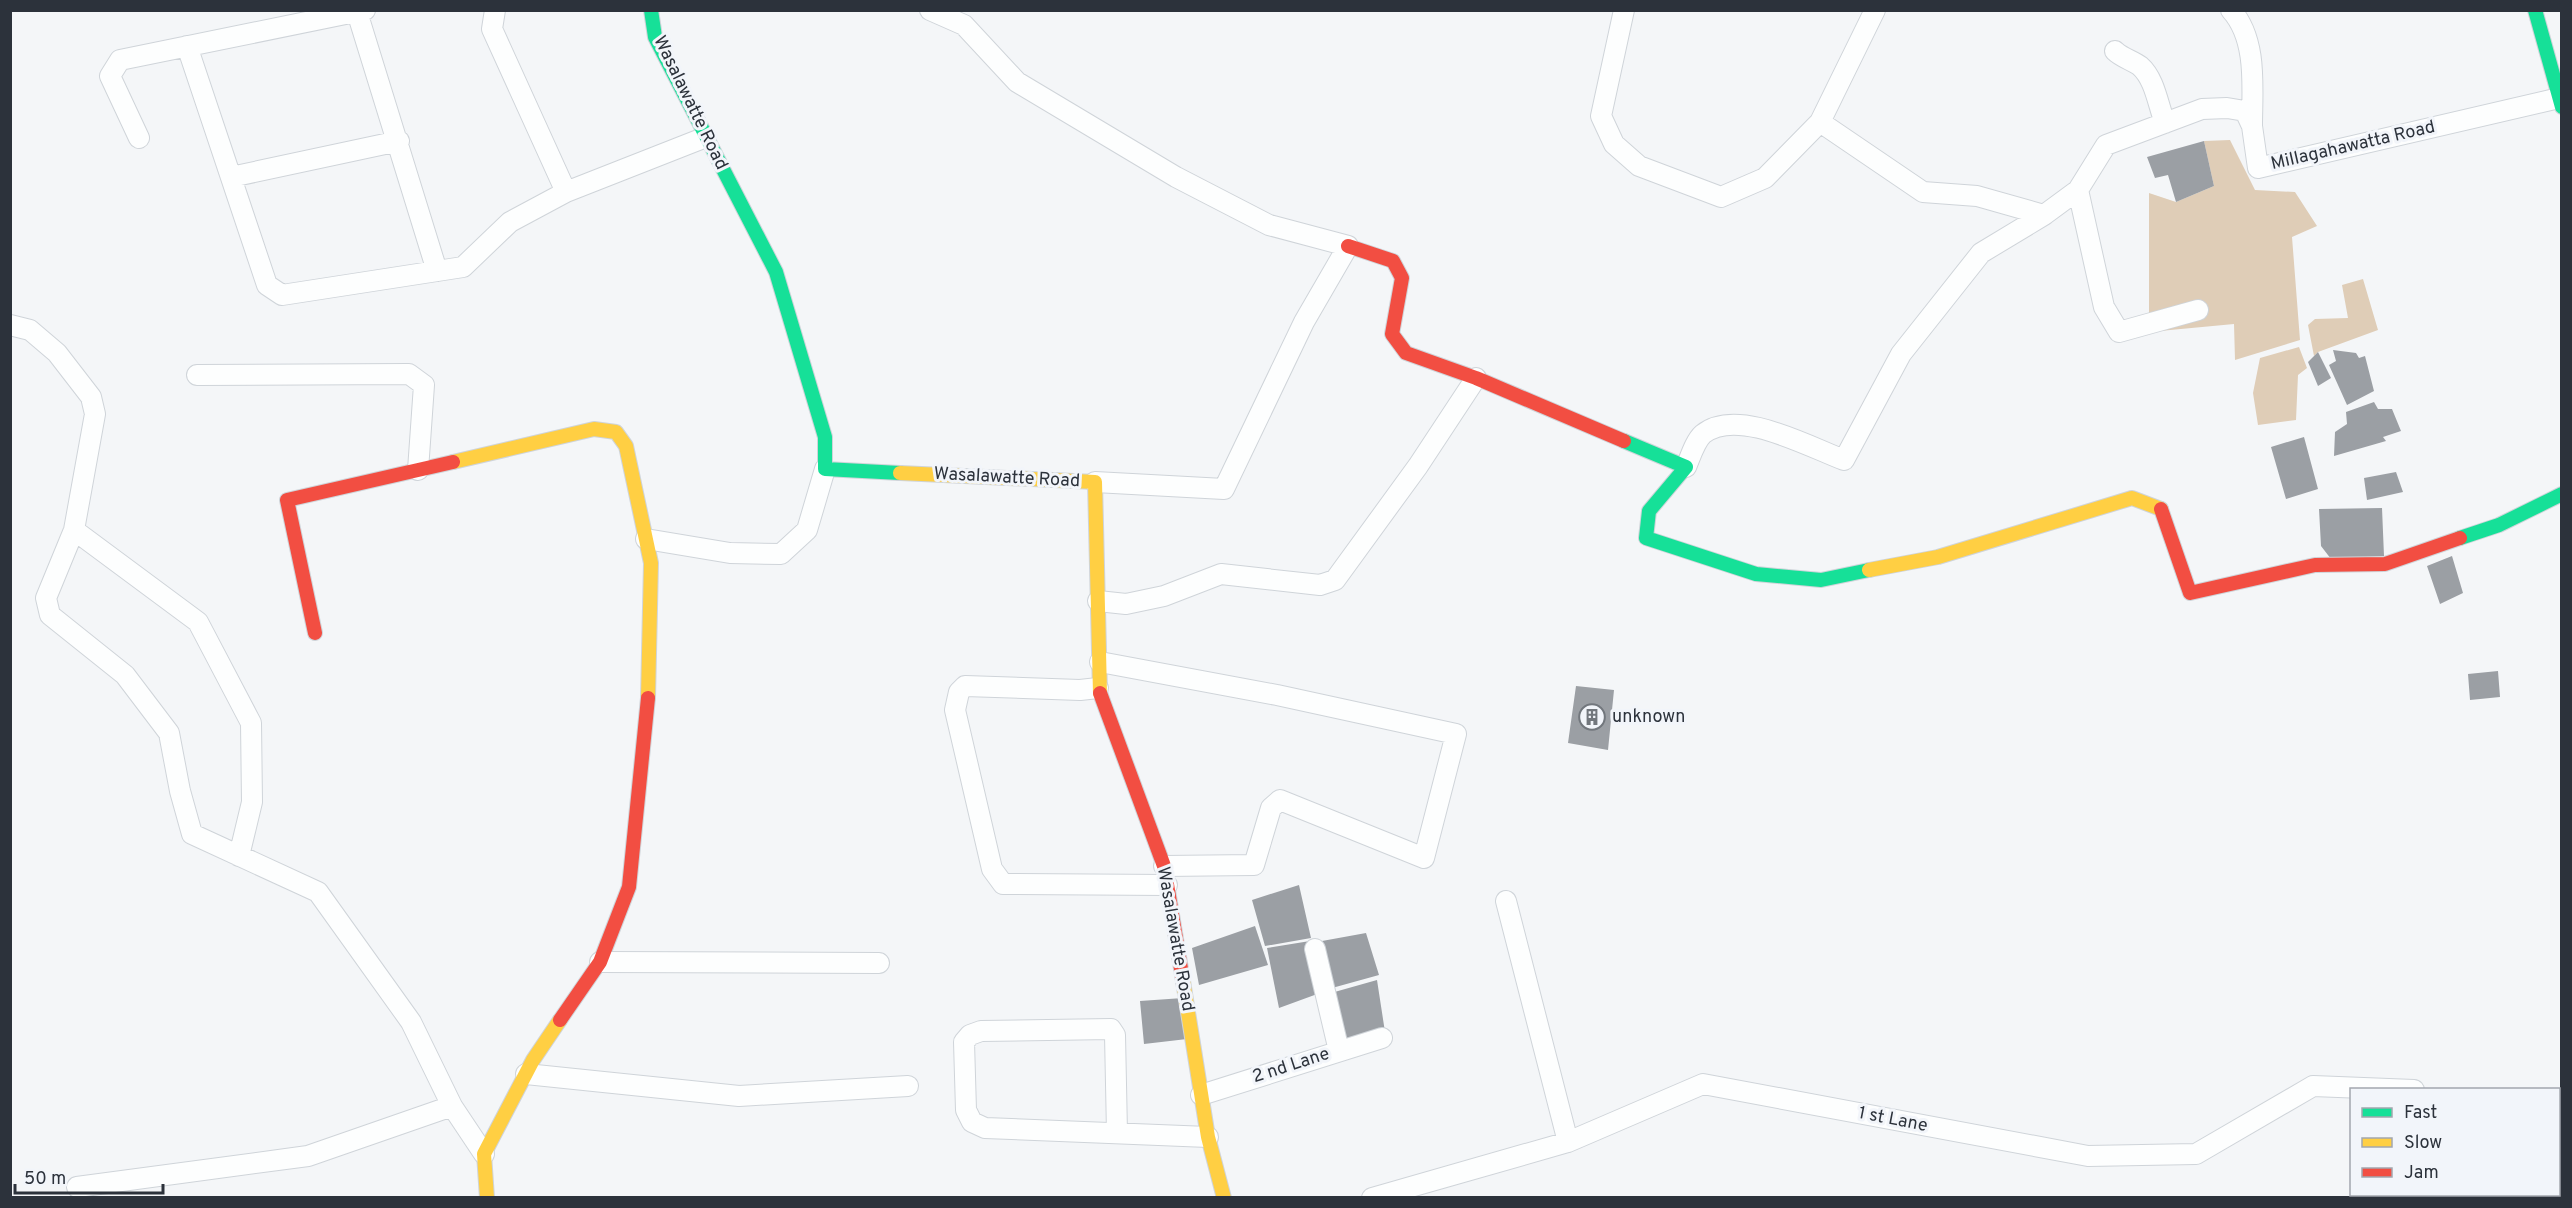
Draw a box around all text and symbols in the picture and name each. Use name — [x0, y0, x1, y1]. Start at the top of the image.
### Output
street label: Wasalawatte Road — [648, 32, 732, 174]
street label: Millagahawatta Road — [2269, 116, 2437, 176]
street label: Wasalawatte Road — [933, 463, 1081, 493]
building icon: unknown — [1577, 702, 1607, 732]
place label: unknown — [1612, 706, 1685, 729]
street label: Wasalawatte Road — [1151, 865, 1199, 1013]
street label: 2 nd Lane — [1249, 1043, 1333, 1089]
legend — [2350, 1088, 2560, 1196]
street label: 1 st Lane — [1856, 1102, 1930, 1138]
text: Fast — [2404, 1102, 2437, 1125]
text: Slow — [2404, 1132, 2442, 1155]
scale bar — [15, 1157, 164, 1195]
text: Jam — [2404, 1162, 2439, 1185]
text: 50 m — [24, 1168, 66, 1191]

